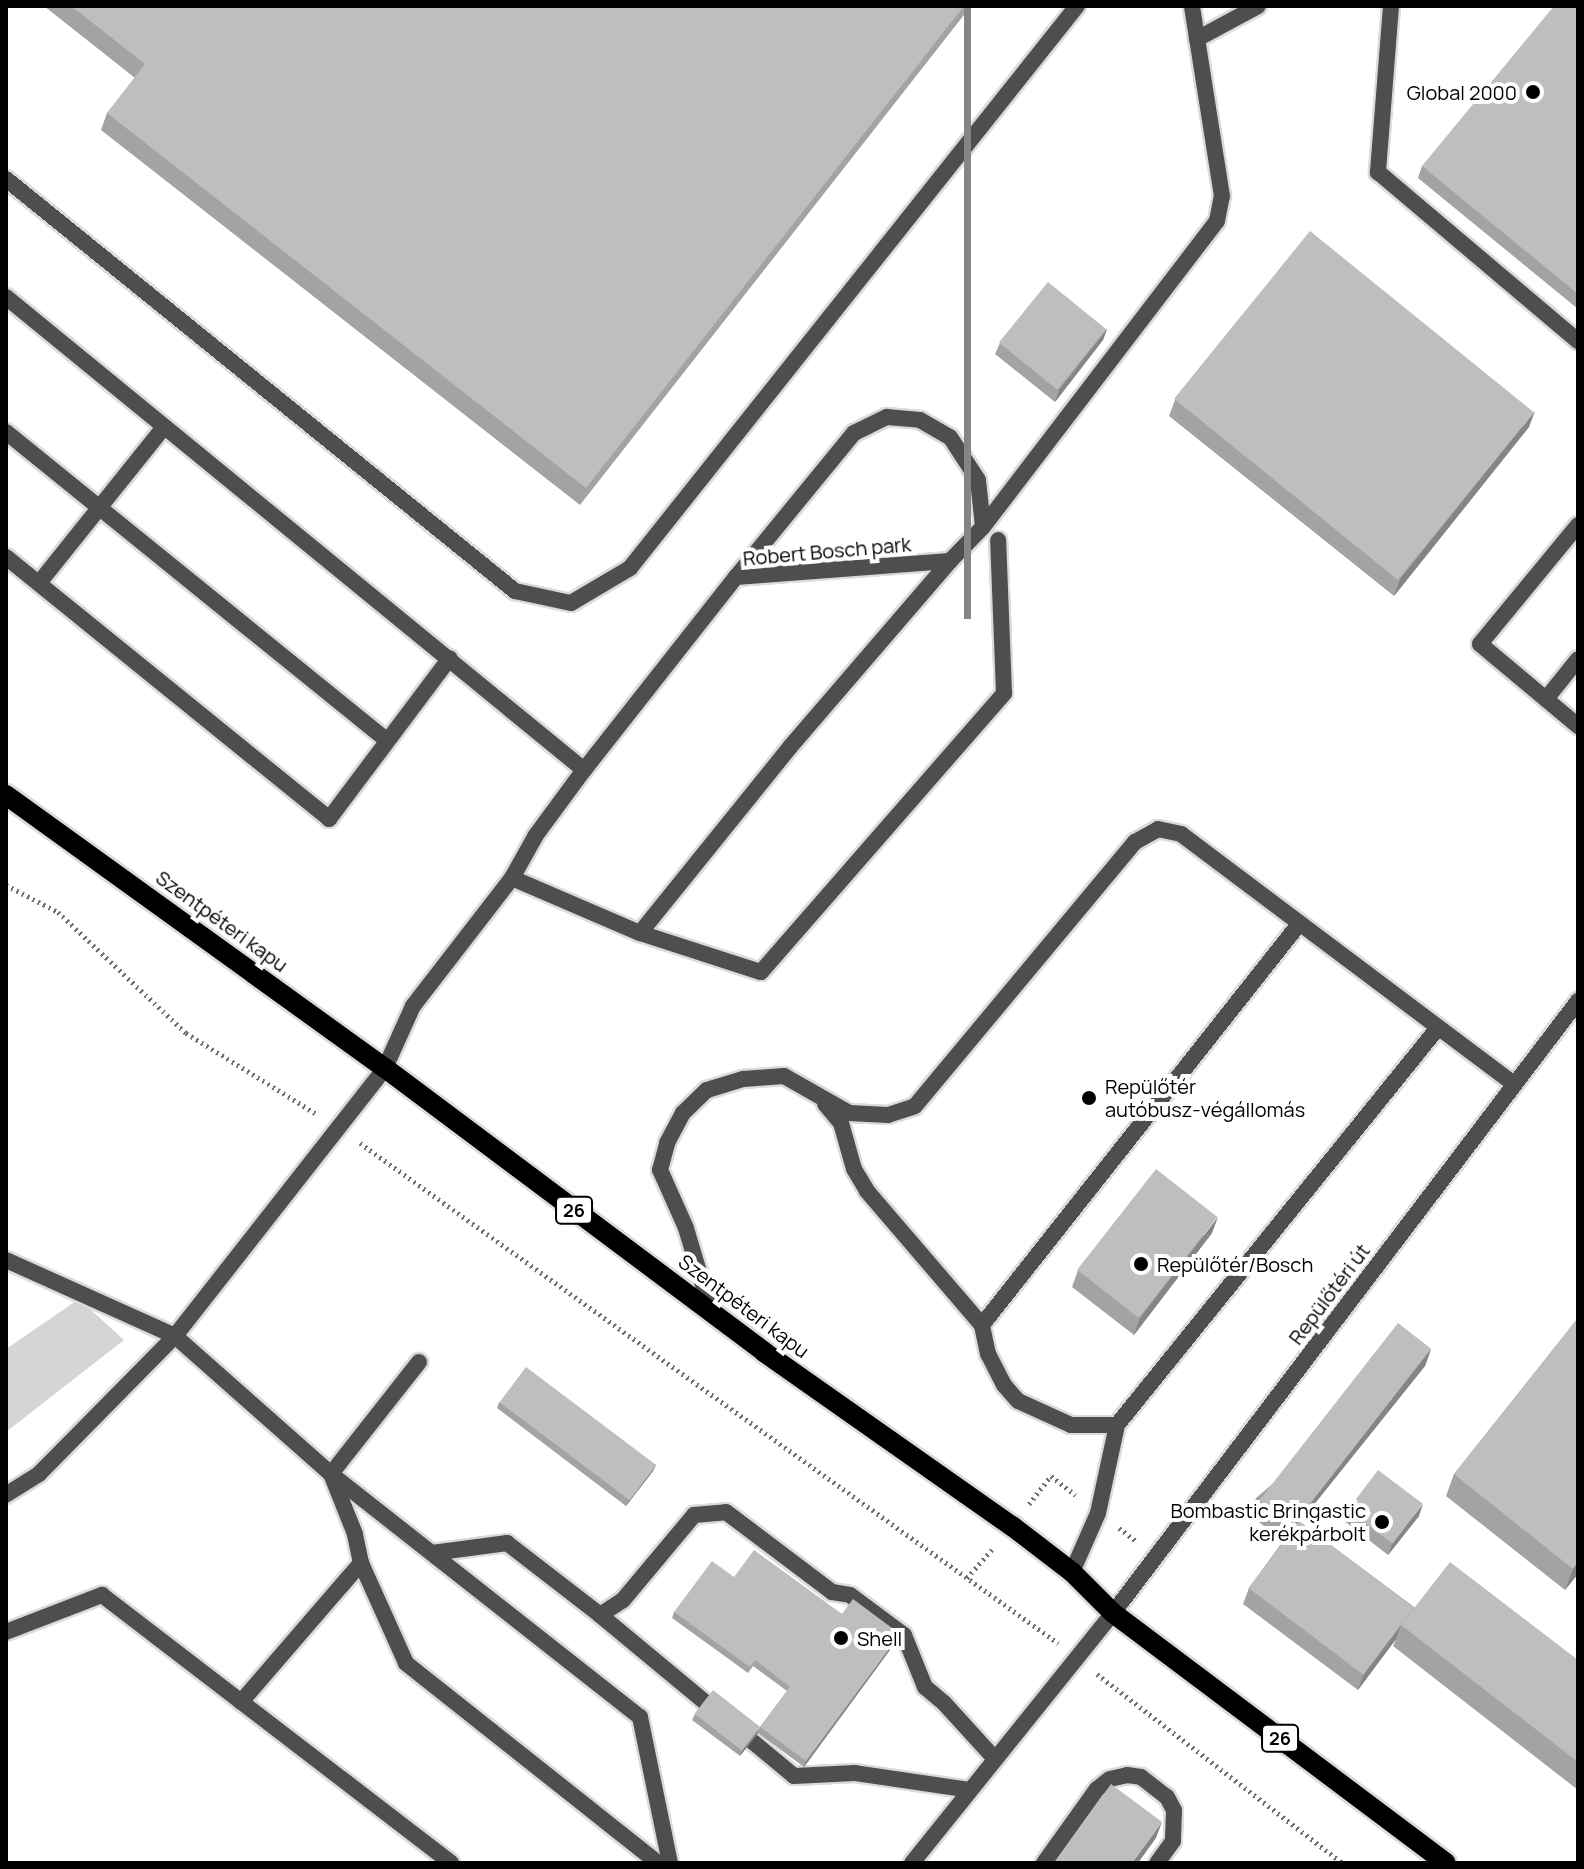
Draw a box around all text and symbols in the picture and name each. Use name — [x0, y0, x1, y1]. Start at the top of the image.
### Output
place label: Global 2000 — [1407, 80, 1517, 104]
marker: Global 2000 — [1524, 83, 1542, 101]
street label: Robert Bosch park — [742, 532, 912, 570]
street label: Szentpéteri kapu — [151, 865, 293, 977]
place label: Repülőtér autóbusz-végállomás — [1105, 1074, 1305, 1121]
marker: Repülőtér autóbusz-végállomás — [1080, 1089, 1098, 1107]
road number: 26 — [554, 1196, 594, 1224]
street label: Repülőtéri út — [1283, 1239, 1375, 1349]
street label: Szentpéteri kapu — [674, 1249, 814, 1363]
place label: Repülőtér/Bosch — [1157, 1252, 1313, 1276]
marker: Repülőtér/Bosch — [1132, 1255, 1150, 1273]
place label: Bombastic Bringastic kerékpárbolt — [1171, 1498, 1366, 1545]
marker: Bombastic Bringastic kerékpárbolt — [1373, 1513, 1391, 1531]
place label: Shell — [857, 1626, 902, 1650]
marker: Shell — [832, 1629, 850, 1647]
road number: 26 — [1260, 1724, 1300, 1752]

